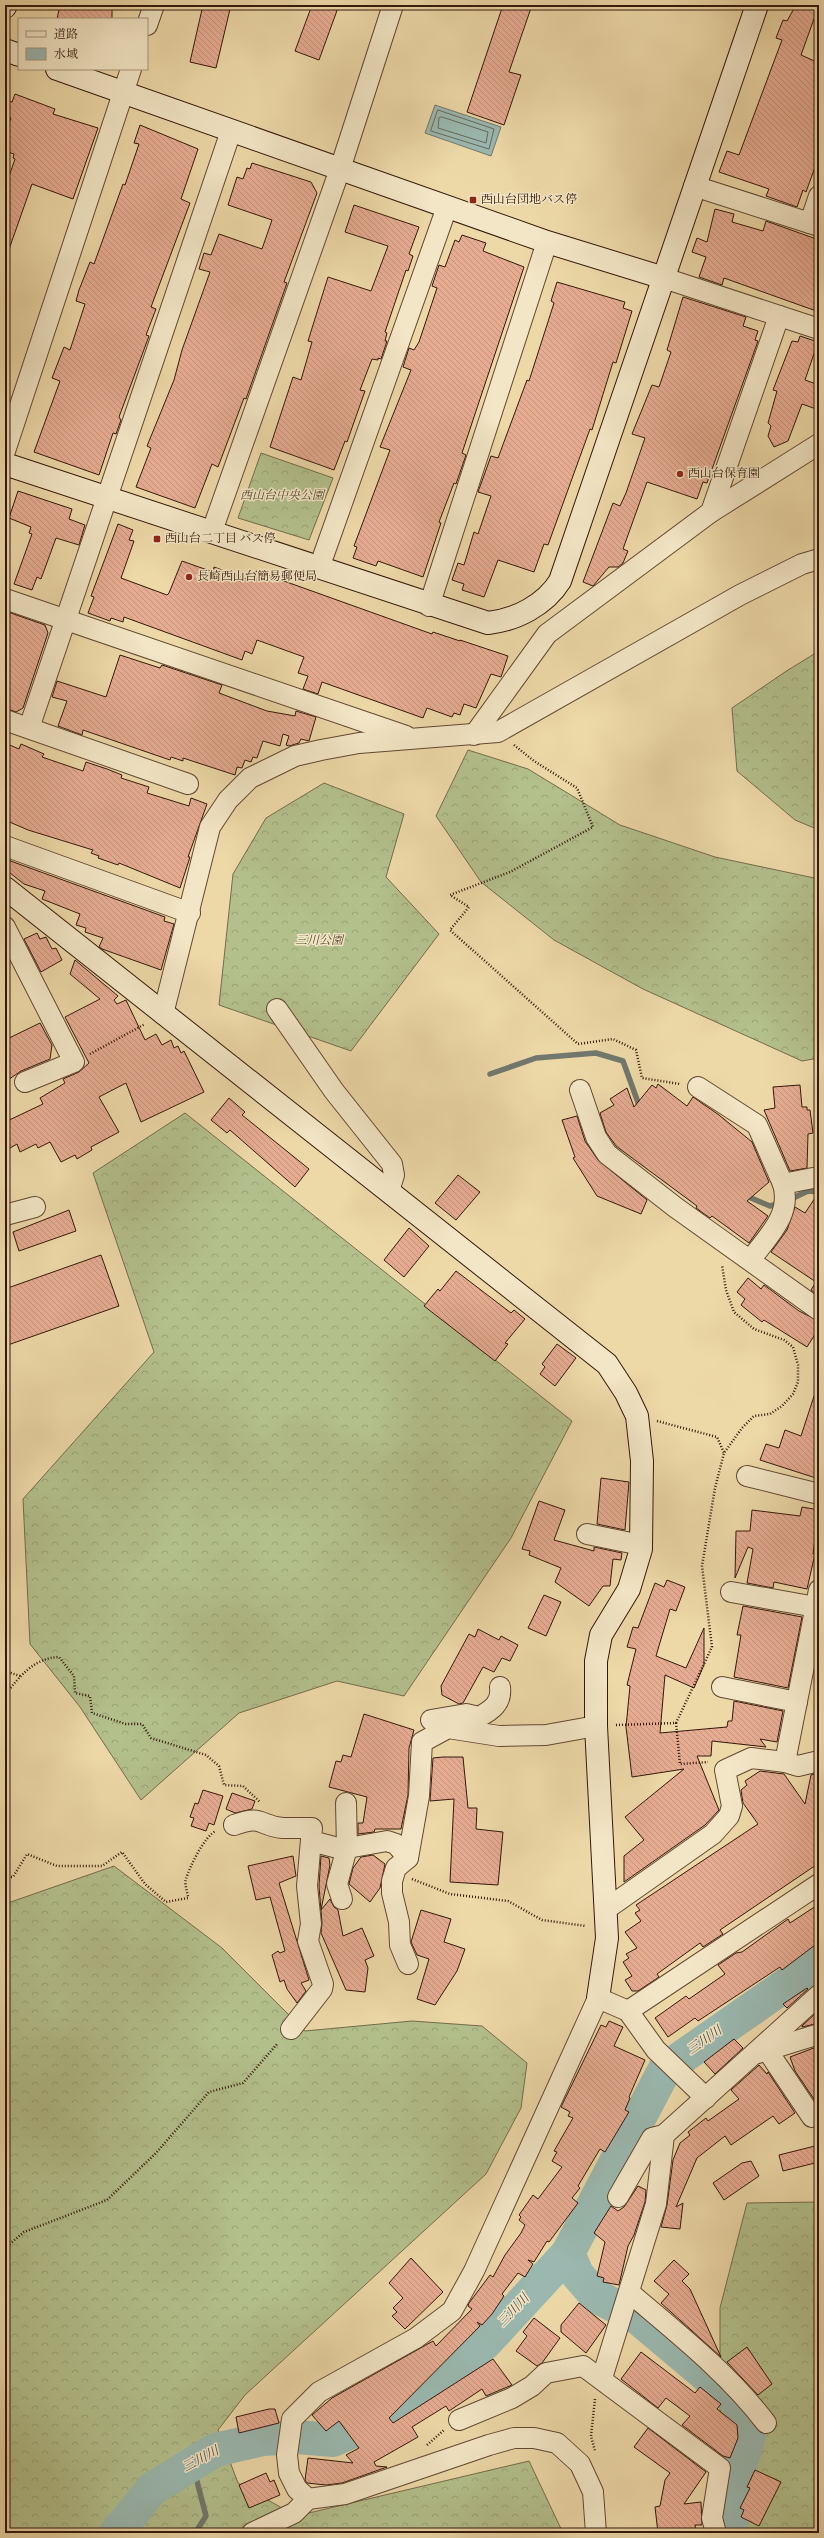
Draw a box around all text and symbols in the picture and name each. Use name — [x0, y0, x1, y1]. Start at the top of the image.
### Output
legend — [18, 18, 148, 70]
text: 道路 — [54, 27, 78, 43]
text: 水域 — [54, 47, 78, 63]
place label: 西山台団地バス停 — [481, 192, 577, 208]
marker: 西山台団地バス停 — [468, 195, 478, 205]
place label: 西山台保育園 — [688, 466, 760, 482]
marker: 西山台保育園 — [675, 469, 685, 479]
park label: 西山台中央公園 — [240, 488, 326, 504]
place label: 西山台二丁目 バス停 — [165, 531, 275, 547]
marker: 西山台二丁目 バス停 — [152, 534, 162, 544]
place label: 長崎西山台簡易郵便局 — [197, 569, 317, 585]
marker: 長崎西山台簡易郵便局 — [184, 572, 194, 582]
park label: 三川公園 — [295, 933, 345, 949]
water label: 三川川 — [684, 2021, 728, 2060]
water label: 三川川 — [494, 2289, 535, 2331]
water label: 三川川 — [180, 2442, 224, 2477]

